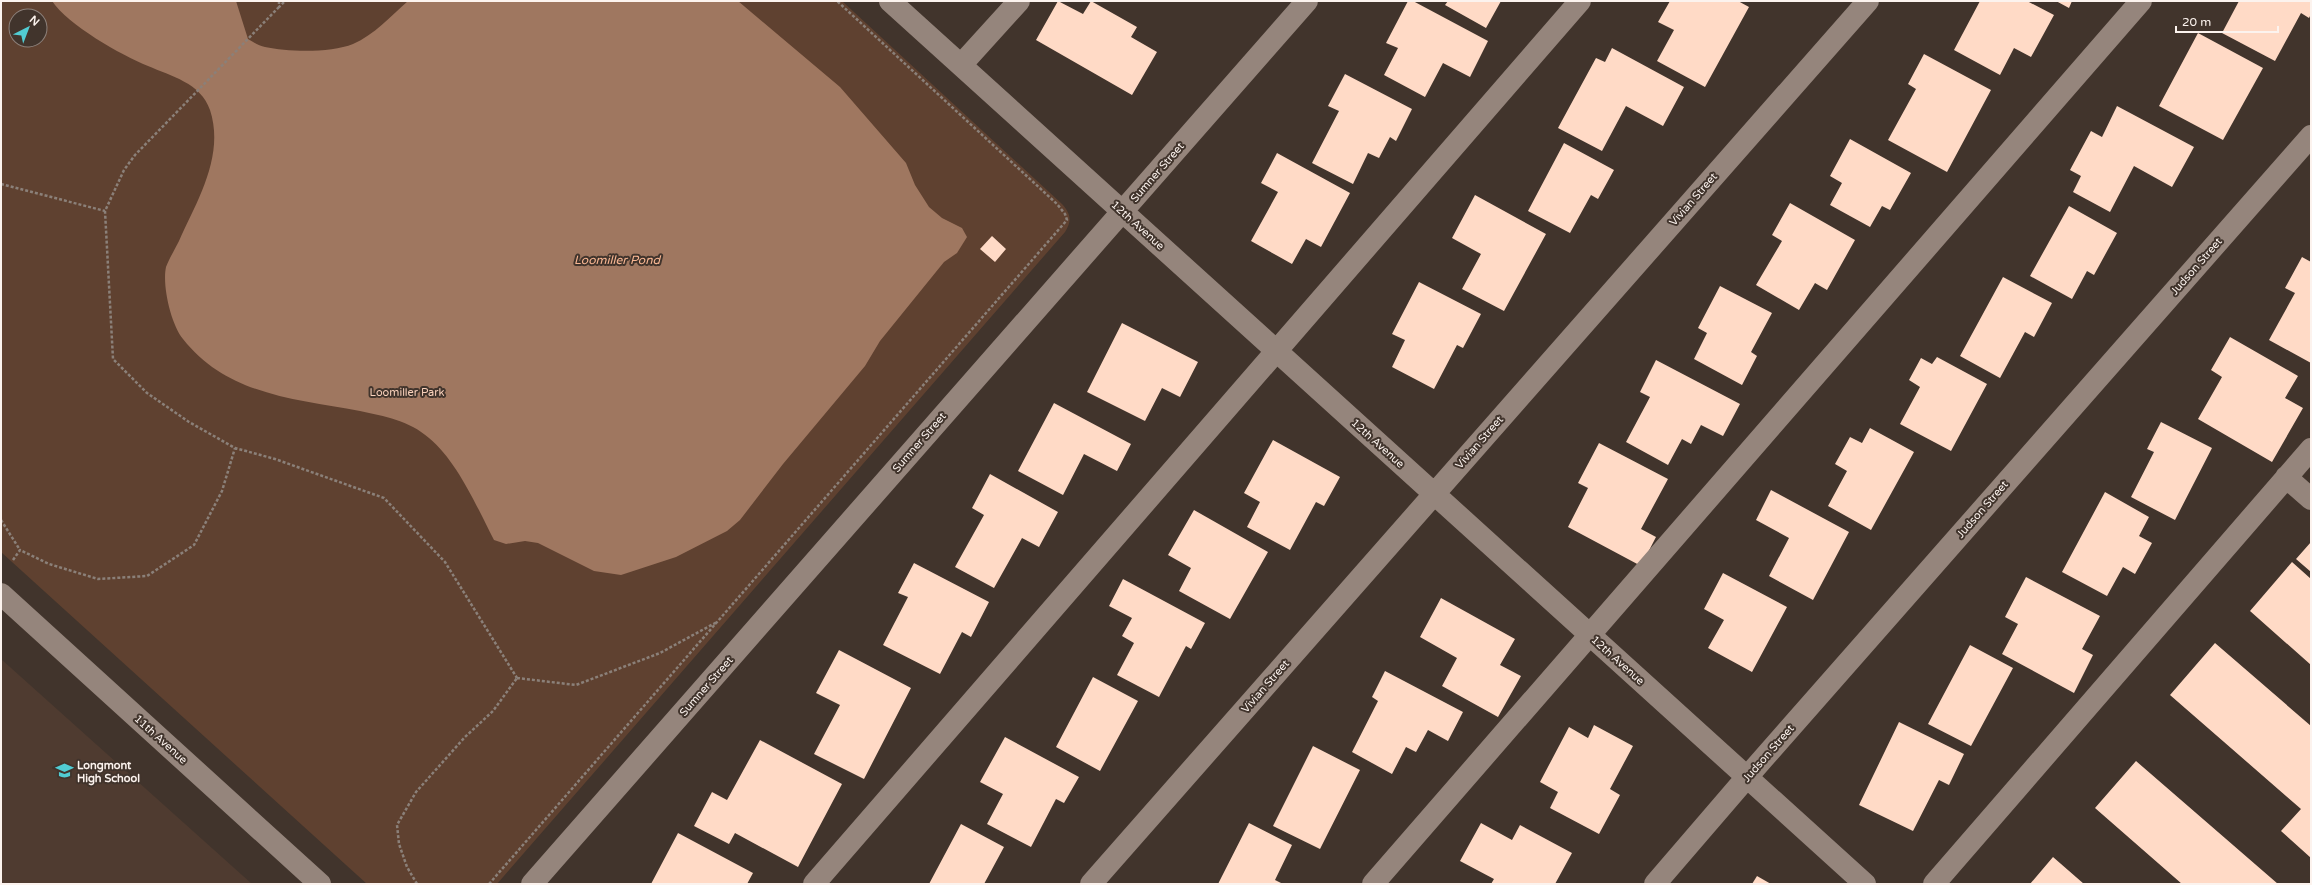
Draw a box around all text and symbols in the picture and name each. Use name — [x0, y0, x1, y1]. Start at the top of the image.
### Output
north arrow — [8, 8, 48, 48]
scale bar — [2176, 8, 2278, 34]
text: N — [27, 13, 42, 29]
text: 20 m — [2182, 15, 2211, 29]
street label: Sumner Street — [1128, 140, 1187, 205]
street label: Vivian Street — [1667, 170, 1720, 229]
street label: 12th Avenue — [1108, 198, 1167, 253]
street label: Judson Street — [2168, 235, 2225, 298]
water label: Loomiller Pond — [574, 253, 661, 267]
park label: Loomiller Park — [370, 386, 444, 399]
street label: Sumner Street — [890, 410, 949, 475]
street label: Vivian Street — [1453, 413, 1506, 472]
street label: 12th Avenue — [1348, 416, 1407, 471]
street label: Judson Street — [1954, 478, 2011, 541]
street label: 12th Avenue — [1588, 633, 1647, 688]
street label: Sumner Street — [677, 654, 736, 719]
street label: Vivian Street — [1239, 657, 1292, 716]
street label: 11th Avenue — [131, 712, 190, 767]
street label: Judson Street — [1740, 722, 1797, 785]
place label: Longmont High School — [77, 759, 140, 786]
school or university icon: Longmont High School — [54, 761, 74, 781]

